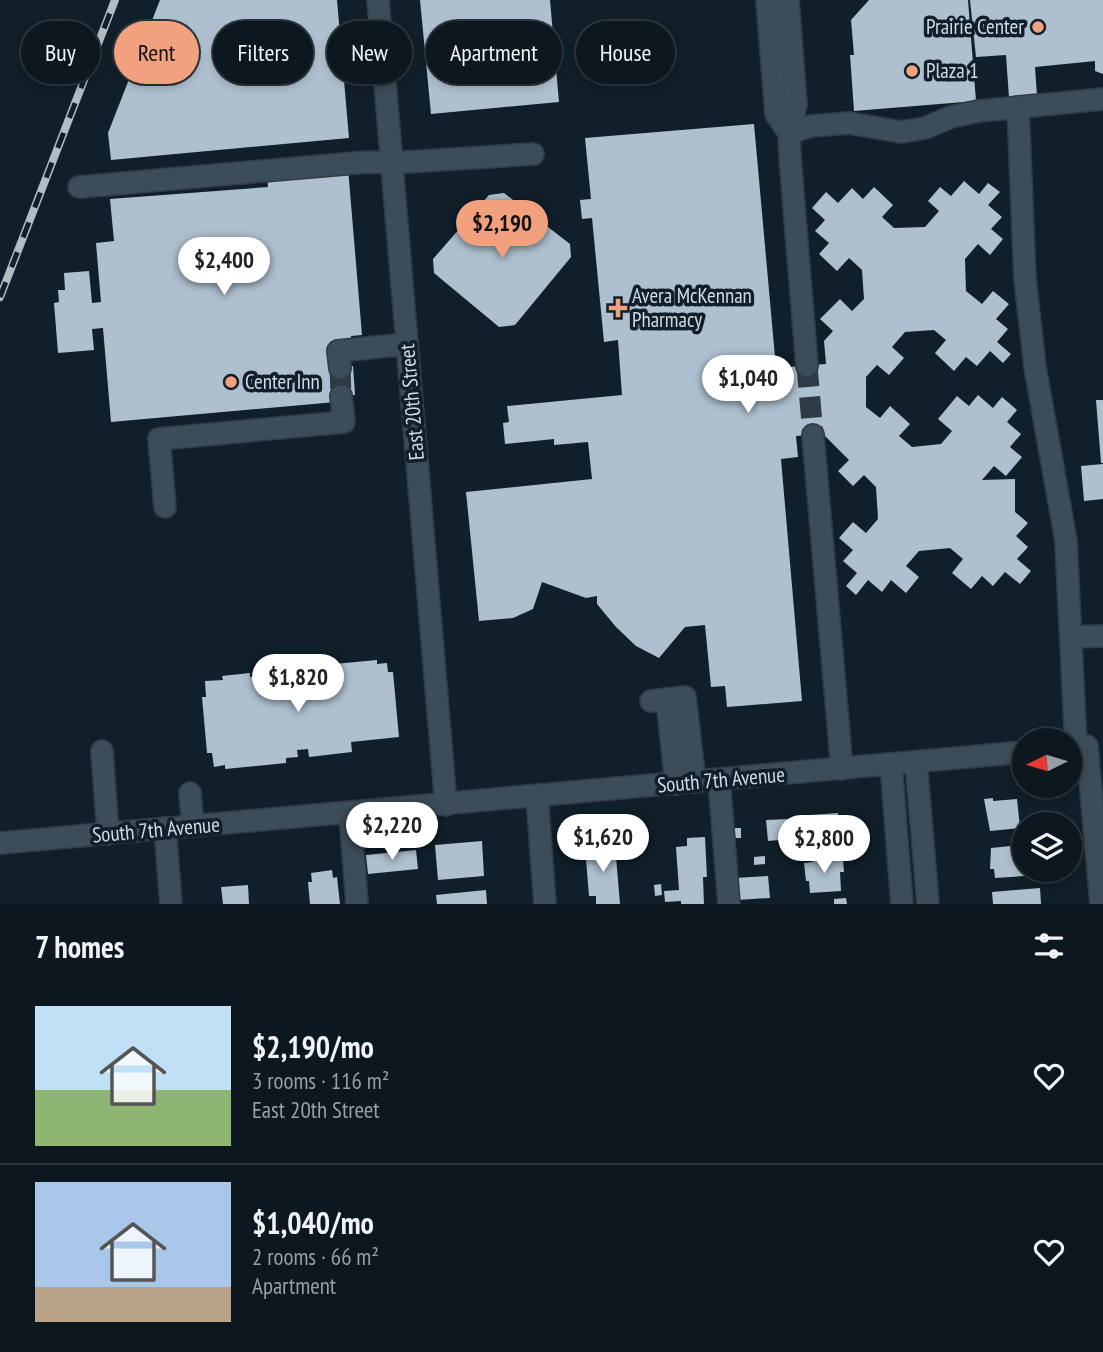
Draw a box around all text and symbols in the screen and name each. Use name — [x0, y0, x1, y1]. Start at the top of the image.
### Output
place label: Prairie Center — [926, 13, 1024, 40]
marker: Prairie Center — [1030, 19, 1046, 35]
chip: Buy — [21, 21, 100, 84]
chip: Rent — [114, 21, 199, 84]
chip: Filters — [213, 21, 313, 84]
chip: New — [327, 21, 412, 84]
chip: Apartment — [426, 21, 562, 84]
chip: House — [576, 21, 675, 84]
place label: Plaza 1 — [926, 57, 979, 84]
marker: Plaza 1 — [904, 63, 920, 79]
pin: $2,190 — [445, 201, 559, 260]
text: $2,190 — [472, 208, 532, 237]
pin: $2,400 — [167, 238, 281, 297]
text: $2,400 — [194, 245, 254, 274]
place label: Avera McKennan Pharmacy — [632, 282, 752, 333]
marker: Avera McKennan Pharmacy — [610, 300, 626, 316]
street label: East 20th Street — [393, 343, 430, 461]
pin: $1,040 — [691, 356, 805, 415]
text: $1,040 — [718, 363, 778, 392]
place label: Center Inn — [245, 368, 320, 395]
marker: Center Inn — [223, 374, 239, 390]
pin: $1,820 — [241, 654, 355, 714]
text: $1,820 — [268, 662, 328, 691]
north arrow — [1012, 728, 1082, 798]
map controls — [1012, 728, 1082, 882]
street label: South 7th Avenue — [656, 760, 786, 799]
pin: $2,220 — [335, 802, 449, 862]
street label: South 7th Avenue — [91, 810, 221, 849]
text: $2,220 — [362, 810, 422, 839]
button: layers — [1012, 812, 1082, 882]
pin: $1,620 — [546, 814, 660, 874]
pin: $2,800 — [767, 816, 881, 875]
text: $1,620 — [573, 822, 633, 851]
text: $2,800 — [794, 823, 854, 852]
text: 7 homes — [35, 927, 124, 966]
icon: filters — [1030, 927, 1068, 965]
text: $2,190/mo — [252, 1027, 374, 1066]
icon: home — [91, 1034, 175, 1118]
icon: heart — [1030, 1057, 1068, 1095]
text: 3 rooms · 116 m² — [252, 1066, 389, 1095]
text: East 20th Street — [252, 1095, 380, 1124]
text: $1,040/mo — [252, 1203, 374, 1242]
icon: home — [91, 1210, 175, 1294]
icon: heart — [1030, 1233, 1068, 1271]
text: 2 rooms · 66 m² — [252, 1242, 379, 1271]
text: Apartment — [252, 1271, 336, 1300]

